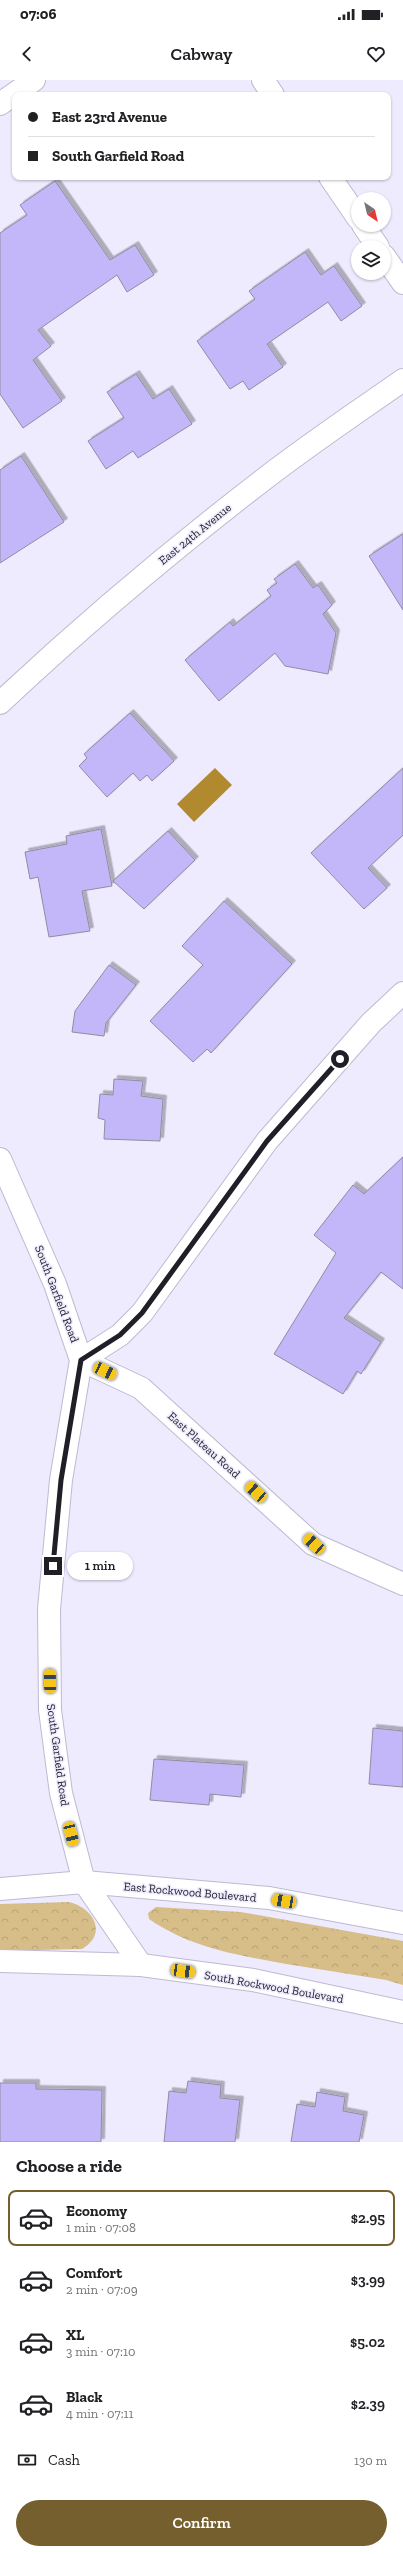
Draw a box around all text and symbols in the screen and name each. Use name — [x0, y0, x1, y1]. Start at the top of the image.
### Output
text: 07:06 — [20, 5, 56, 23]
icon: back — [16, 43, 38, 65]
text: Cabway — [171, 43, 232, 65]
icon: heart — [365, 43, 387, 65]
text: East 23rd Avenue — [52, 108, 167, 126]
text: South Garfield Road — [52, 147, 184, 165]
north arrow — [351, 192, 391, 232]
map controls — [351, 192, 391, 280]
button: layers — [351, 240, 391, 280]
street label: East 24th Avenue — [156, 500, 234, 568]
route start — [331, 1050, 349, 1068]
street label: South Garfield Road — [32, 1243, 82, 1345]
car — [92, 1360, 118, 1382]
street label: East Plateau Road — [165, 1409, 243, 1481]
car — [243, 1480, 269, 1504]
car — [301, 1532, 327, 1556]
callout: 1 min — [67, 1552, 133, 1580]
route end — [44, 1557, 62, 1575]
text: 1 min — [85, 1558, 115, 1573]
car — [44, 1669, 56, 1693]
street label: South Garfield Road — [44, 1703, 72, 1807]
car — [62, 1821, 80, 1847]
street label: East Rockwood Boulevard — [123, 1879, 257, 1905]
car — [271, 1893, 297, 1909]
car — [170, 1963, 196, 1979]
street label: South Rockwood Boulevard — [203, 1968, 345, 2006]
text: Choose a ride — [16, 2155, 122, 2177]
icon: car — [18, 2200, 54, 2236]
text: Economy — [66, 2202, 127, 2220]
text: $2.95 — [351, 2209, 385, 2227]
text: 1 min · 07:08 — [66, 2220, 136, 2235]
icon: car — [18, 2262, 54, 2298]
text: Comfort — [66, 2264, 122, 2282]
text: $3.99 — [351, 2271, 385, 2289]
text: 2 min · 07:09 — [66, 2282, 138, 2297]
icon: car — [18, 2324, 54, 2360]
text: XL — [66, 2326, 84, 2344]
text: $5.02 — [350, 2333, 385, 2351]
text: 3 min · 07:10 — [66, 2344, 135, 2359]
icon: car — [18, 2386, 54, 2422]
text: Black — [66, 2388, 103, 2406]
text: $2.39 — [351, 2395, 385, 2413]
text: 4 min · 07:11 — [66, 2406, 134, 2421]
icon: cash — [16, 2449, 38, 2471]
text: Cash — [48, 2451, 80, 2469]
text: 130 m — [354, 2453, 387, 2468]
button: Confirm — [16, 2500, 387, 2546]

